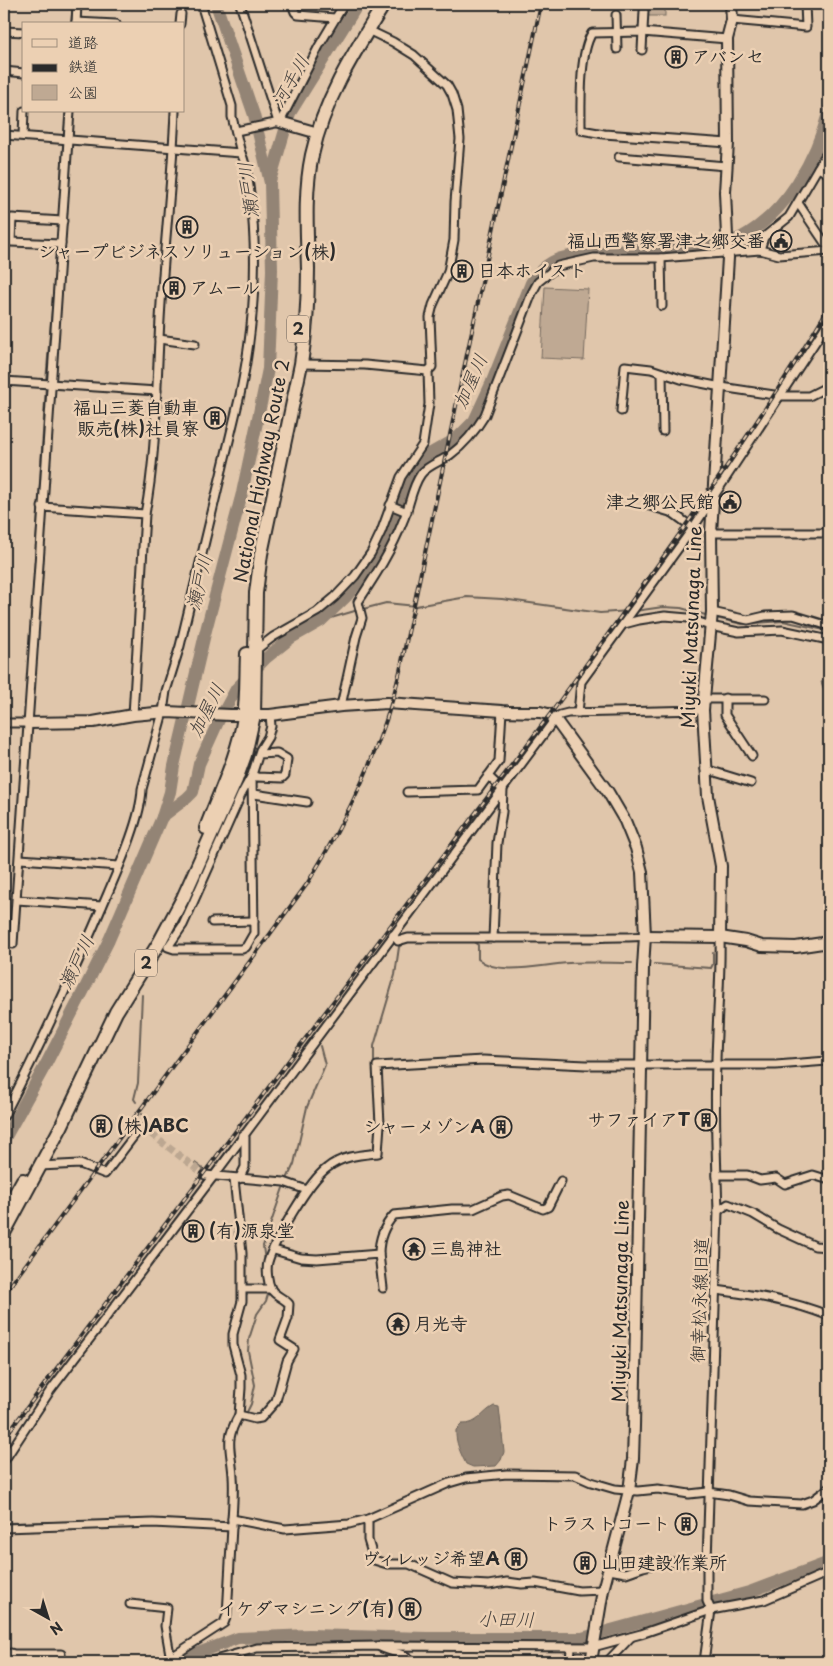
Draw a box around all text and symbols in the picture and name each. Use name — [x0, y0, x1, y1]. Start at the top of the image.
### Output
legend — [22, 22, 185, 112]
text: 道路 — [68, 30, 98, 53]
place label: アバンセ — [692, 42, 764, 69]
building icon: アバンセ — [664, 45, 688, 69]
water label: 河手川 — [263, 49, 316, 112]
text: 鉄道 — [68, 54, 98, 77]
text: 公園 — [68, 80, 98, 103]
water label: 瀬戸川 — [230, 160, 264, 220]
building icon: シャープビジネスソリューション(株) — [175, 215, 199, 239]
place label: 福山西警察署津之郷交番 — [567, 226, 765, 253]
public building icon: 福山西警察署津之郷交番 — [769, 229, 793, 253]
place label: シャープビジネスソリューション(株) — [38, 237, 336, 264]
place label: 日本ホイスト — [478, 256, 587, 283]
building icon: 日本ホイスト — [450, 259, 474, 283]
place label: アムール — [190, 273, 260, 300]
building icon: アムール — [162, 276, 186, 300]
road number: 2 — [287, 316, 309, 342]
water label: 加屋川 — [445, 349, 493, 412]
street label: National Highway Route 2 — [226, 357, 295, 585]
place label: 福山三菱自動車 販売(株)社員寮 — [73, 393, 199, 441]
building icon: 福山三菱自動車 販売(株)社員寮 — [203, 406, 227, 430]
place label: 津之郷公民館 — [606, 487, 714, 514]
public building icon: 津之郷公民館 — [718, 490, 742, 514]
street label: Miyuki Matsunaga Line — [673, 525, 708, 729]
water label: 瀬戸川 — [178, 551, 219, 613]
water label: 加屋川 — [180, 678, 231, 741]
water label: 瀬戸川 — [50, 930, 100, 993]
road number: 2 — [135, 950, 157, 976]
place label: サファイアT — [588, 1105, 691, 1132]
building icon: サファイアT — [694, 1108, 718, 1132]
place label: (株)ABC — [117, 1111, 189, 1138]
place label: シャーメゾンA — [364, 1112, 485, 1139]
building icon: (株)ABC — [89, 1114, 113, 1138]
building icon: シャーメゾンA — [489, 1115, 513, 1139]
street label: Miyuki Matsunaga Line — [604, 1199, 635, 1402]
place label: (有)源泉堂 — [209, 1216, 295, 1243]
building icon: (有)源泉堂 — [181, 1219, 205, 1243]
place label: 三島神社 — [430, 1234, 502, 1261]
temple icon: 三島神社 — [402, 1237, 426, 1261]
street label: 御幸松永線旧道 — [683, 1237, 714, 1363]
place label: 月光寺 — [414, 1309, 468, 1336]
temple icon: 月光寺 — [386, 1312, 410, 1336]
place label: トラストコート — [543, 1509, 670, 1536]
building icon: トラストコート — [674, 1512, 698, 1536]
place label: ヴィレッジ希望A — [361, 1544, 500, 1571]
building icon: ヴィレッジ希望A — [504, 1547, 528, 1571]
place label: 山田建設作業所 — [601, 1548, 727, 1575]
building icon: 山田建設作業所 — [573, 1551, 597, 1575]
north arrow — [22, 1594, 72, 1644]
place label: イケダマシニング(有) — [218, 1594, 394, 1621]
building icon: イケダマシニング(有) — [398, 1597, 422, 1621]
water label: 小田川 — [477, 1604, 535, 1632]
text: N — [46, 1617, 67, 1640]

